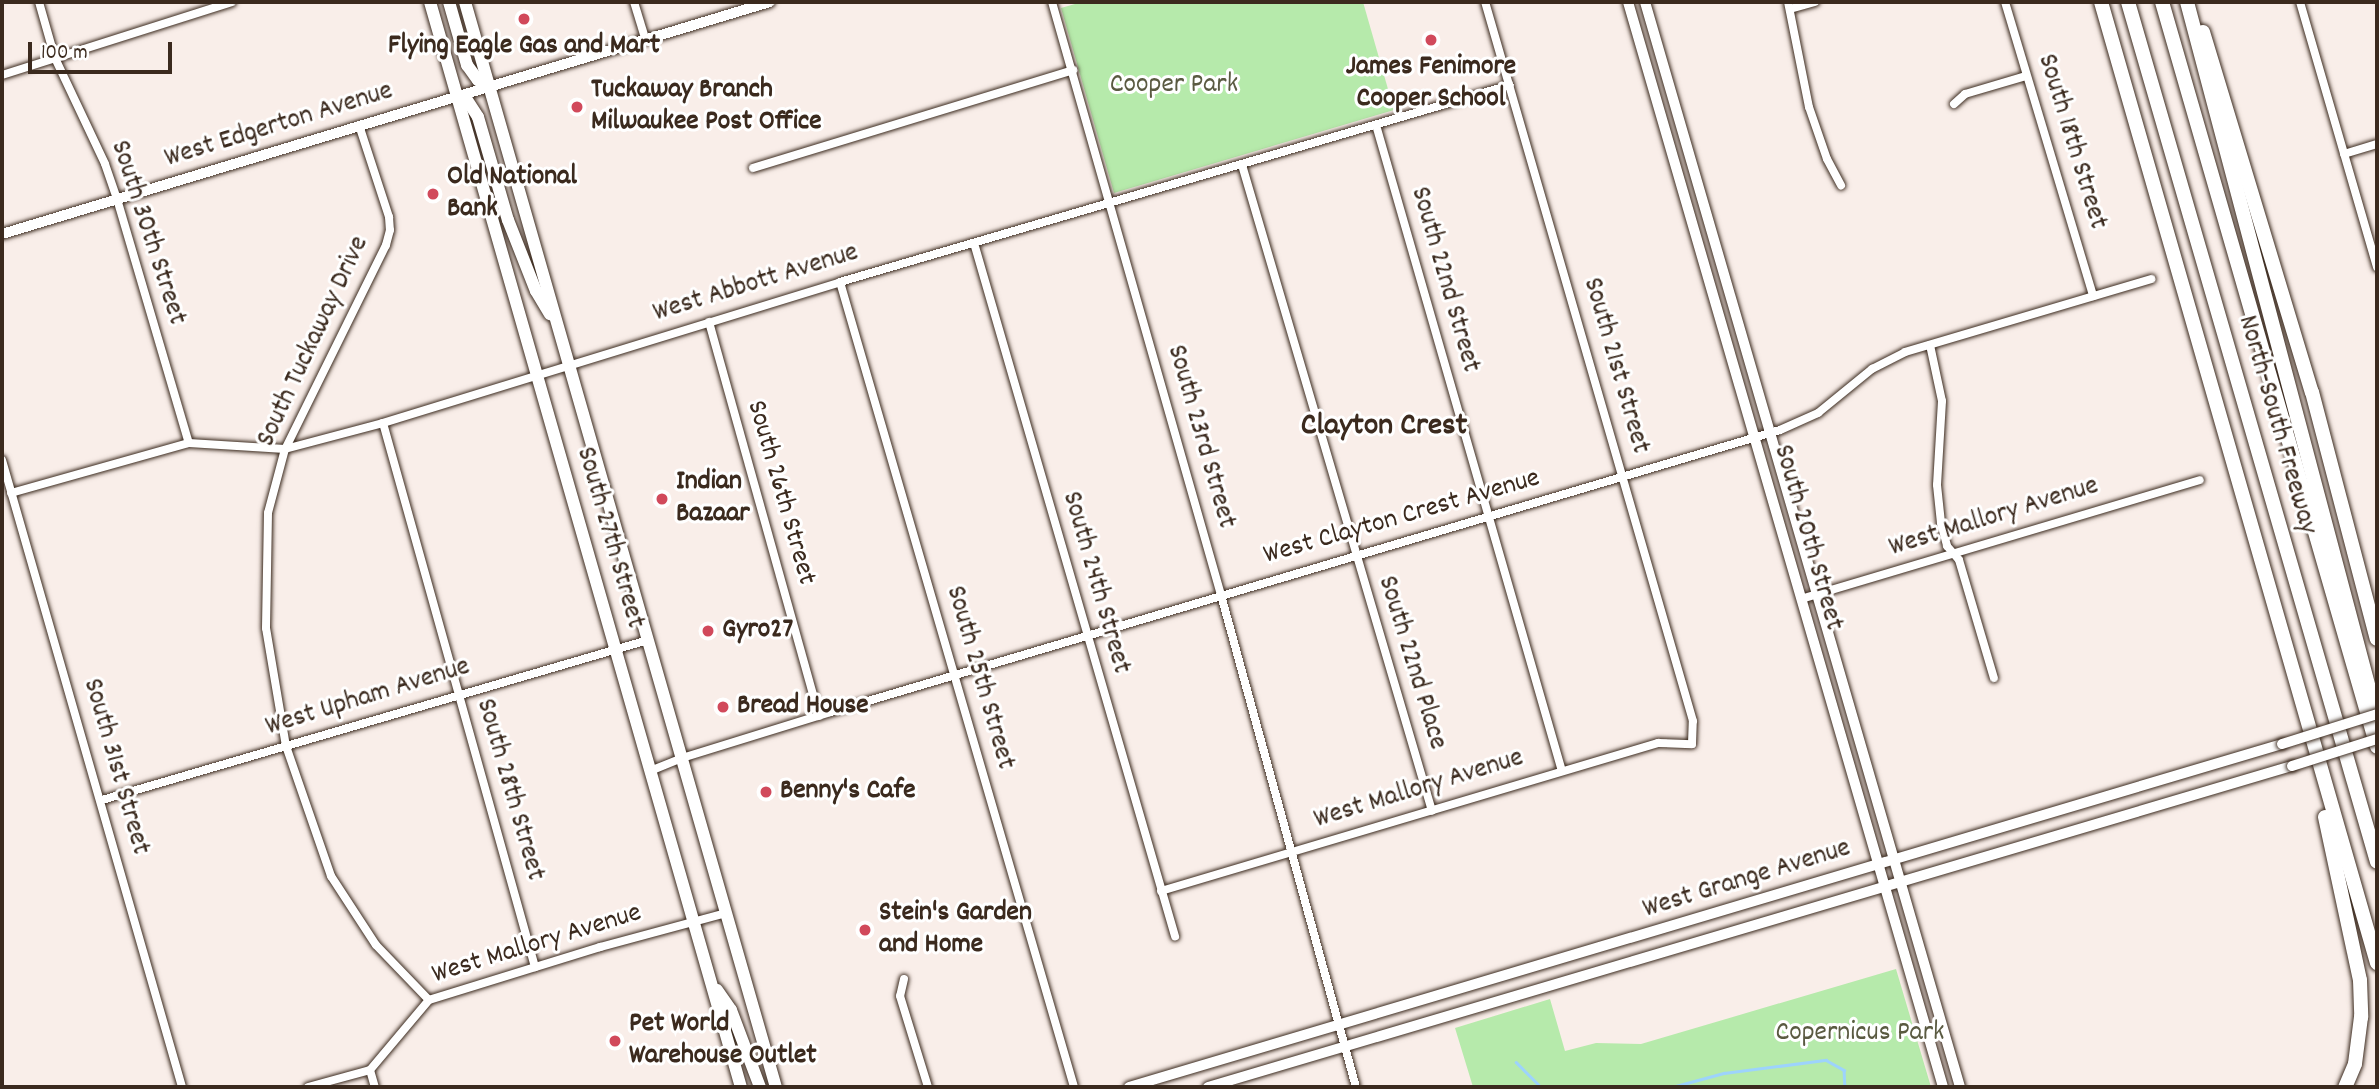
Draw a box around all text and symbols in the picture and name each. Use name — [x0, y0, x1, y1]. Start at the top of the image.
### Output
marker: Flying Eagle Gas and Mart — [516, 11, 532, 27]
scale bar — [32, 28, 175, 72]
place label: Flying Eagle Gas and Mart — [388, 30, 660, 64]
marker: James Fenimore Cooper School — [1423, 32, 1439, 48]
text: 100 m — [41, 39, 88, 69]
street label: South 18th Street — [2028, 50, 2114, 234]
place label: James Fenimore Cooper School — [1346, 51, 1516, 117]
park label: Cooper Park — [1110, 69, 1238, 103]
place label: Tuckaway Branch Milwaukee Post Office — [591, 74, 822, 140]
street label: West Edgerton Avenue — [161, 75, 397, 177]
marker: Tuckaway Branch Milwaukee Post Office — [569, 99, 585, 115]
street label: South 30th Street — [101, 137, 193, 329]
place label: Old National Bank — [447, 161, 577, 227]
street label: South 22nd Street — [1401, 183, 1487, 377]
marker: Old National Bank — [425, 186, 441, 202]
street label: South Tuckaway Drive — [251, 231, 377, 453]
street label: West Abbott Avenue — [649, 237, 863, 331]
street label: South 21st Street — [1574, 274, 1656, 458]
street label: North-South Freeway — [2229, 312, 2323, 538]
street label: South 23rd Street — [1158, 341, 1242, 533]
street label: South 26th Street — [738, 397, 822, 589]
district label: Clayton Crest — [1301, 408, 1467, 446]
street label: South 20th Street — [1764, 441, 1850, 635]
street label: South 27th Street — [567, 443, 651, 633]
street label: West Clayton Crest Avenue — [1260, 462, 1544, 574]
place label: Indian Bazaar — [676, 466, 750, 532]
street label: West Mallory Avenue — [1885, 470, 2103, 566]
street label: South 24th Street — [1053, 488, 1137, 678]
marker: Indian Bazaar — [654, 491, 670, 507]
street label: South 22nd Place — [1369, 572, 1453, 754]
street label: South 25th Street — [937, 582, 1021, 774]
place label: Gyro27 — [722, 614, 793, 648]
marker: Gyro27 — [700, 623, 716, 639]
street label: West Upham Avenue — [262, 651, 474, 745]
street label: South 31st Street — [74, 675, 156, 859]
place label: Bread House — [737, 690, 869, 724]
street label: South 28th Street — [467, 695, 551, 885]
marker: Bread House — [715, 699, 731, 715]
street label: West Mallory Avenue — [1310, 742, 1528, 838]
place label: Benny's Cafe — [780, 775, 916, 809]
marker: Benny's Cafe — [758, 784, 774, 800]
street label: West Grange Avenue — [1639, 832, 1855, 928]
street label: West Mallory Avenue — [428, 897, 646, 993]
place label: Stein's Garden and Home — [879, 897, 1032, 963]
marker: Stein's Garden and Home — [857, 922, 873, 938]
place label: Pet World Warehouse Outlet — [629, 1008, 817, 1074]
park label: Copernicus Park — [1775, 1017, 1945, 1051]
marker: Pet World Warehouse Outlet — [607, 1033, 623, 1049]

